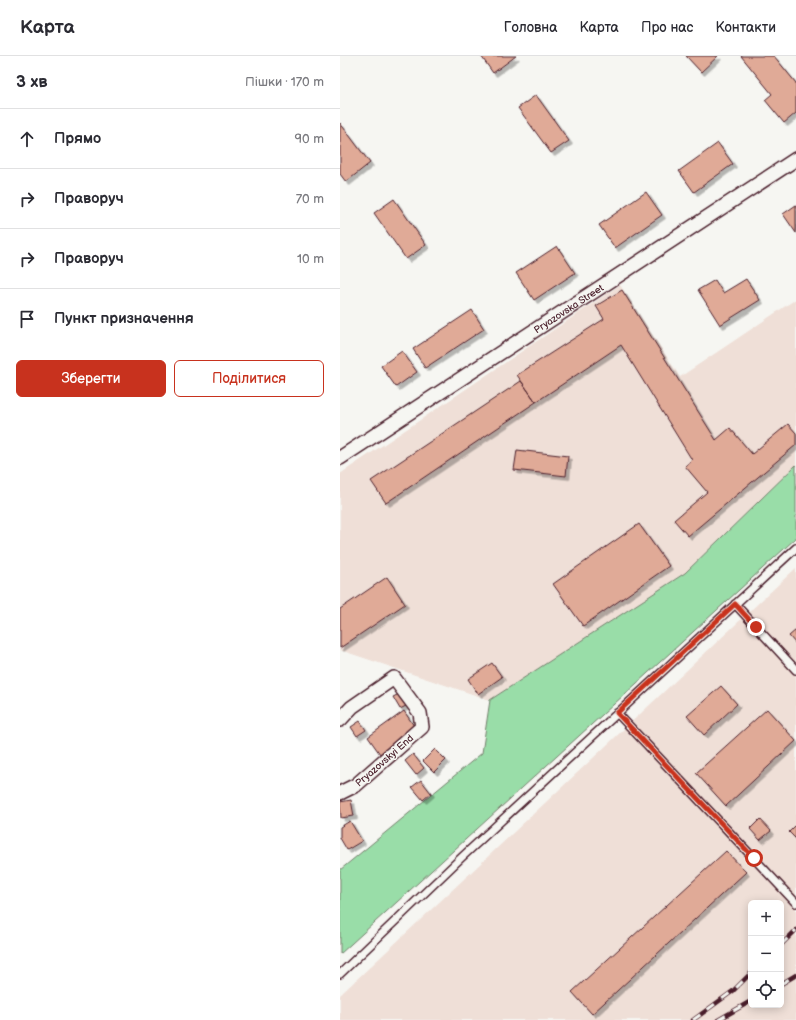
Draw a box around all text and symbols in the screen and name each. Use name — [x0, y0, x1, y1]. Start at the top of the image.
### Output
text: Карта — [20, 16, 74, 39]
text: Головна — [504, 19, 557, 36]
text: Карта — [579, 19, 619, 36]
text: Про нас — [641, 19, 693, 36]
text: Контакти — [715, 19, 776, 36]
text: 3 хв — [16, 72, 48, 92]
text: Пішки · 170 m — [245, 74, 324, 90]
icon: ahead — [16, 128, 38, 150]
text: Прямо — [54, 129, 101, 148]
text: 90 m — [295, 131, 324, 147]
icon: right — [16, 188, 38, 210]
text: Праворуч — [54, 189, 124, 208]
text: 70 m — [296, 191, 324, 207]
icon: right — [16, 248, 38, 270]
text: Праворуч — [54, 249, 124, 268]
text: 10 m — [297, 251, 324, 267]
street label: Pryazovska Street — [532, 282, 606, 336]
icon: arrive — [16, 308, 38, 330]
text: Пункт призначення — [54, 309, 194, 328]
button: Зберегти — [16, 360, 166, 397]
button: Поділитися — [174, 360, 324, 397]
route end — [747, 618, 765, 636]
street label: Pryazovskyi End — [353, 732, 416, 789]
route start — [745, 849, 763, 867]
map controls — [748, 900, 784, 1008]
button: + — [748, 900, 784, 936]
button: − — [748, 936, 784, 972]
button: locate — [748, 972, 784, 1008]

